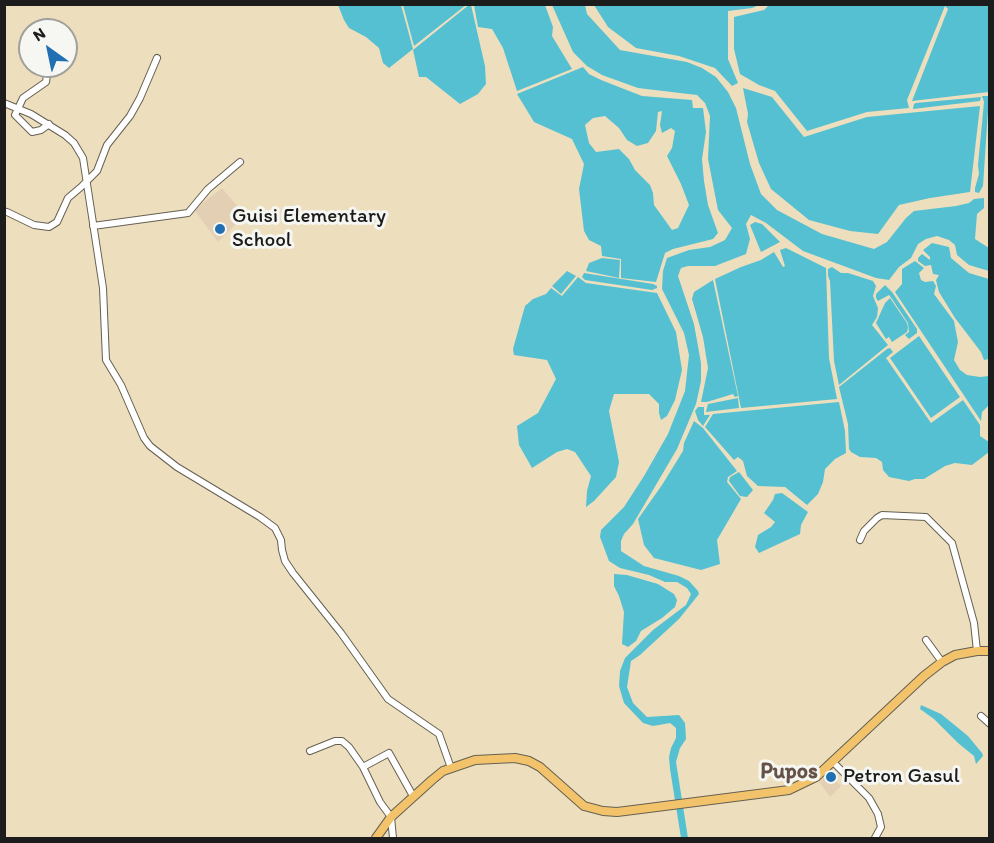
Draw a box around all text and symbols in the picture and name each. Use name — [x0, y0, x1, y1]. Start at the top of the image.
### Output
north arrow — [18, 18, 78, 78]
text: N — [29, 23, 49, 45]
place label: Guisi Elementary School — [232, 204, 386, 254]
marker: Guisi Elementary School — [213, 222, 227, 236]
district label: Pupos — [760, 759, 818, 785]
place label: Petron Gasul — [843, 764, 960, 790]
marker: Petron Gasul — [824, 770, 838, 784]

